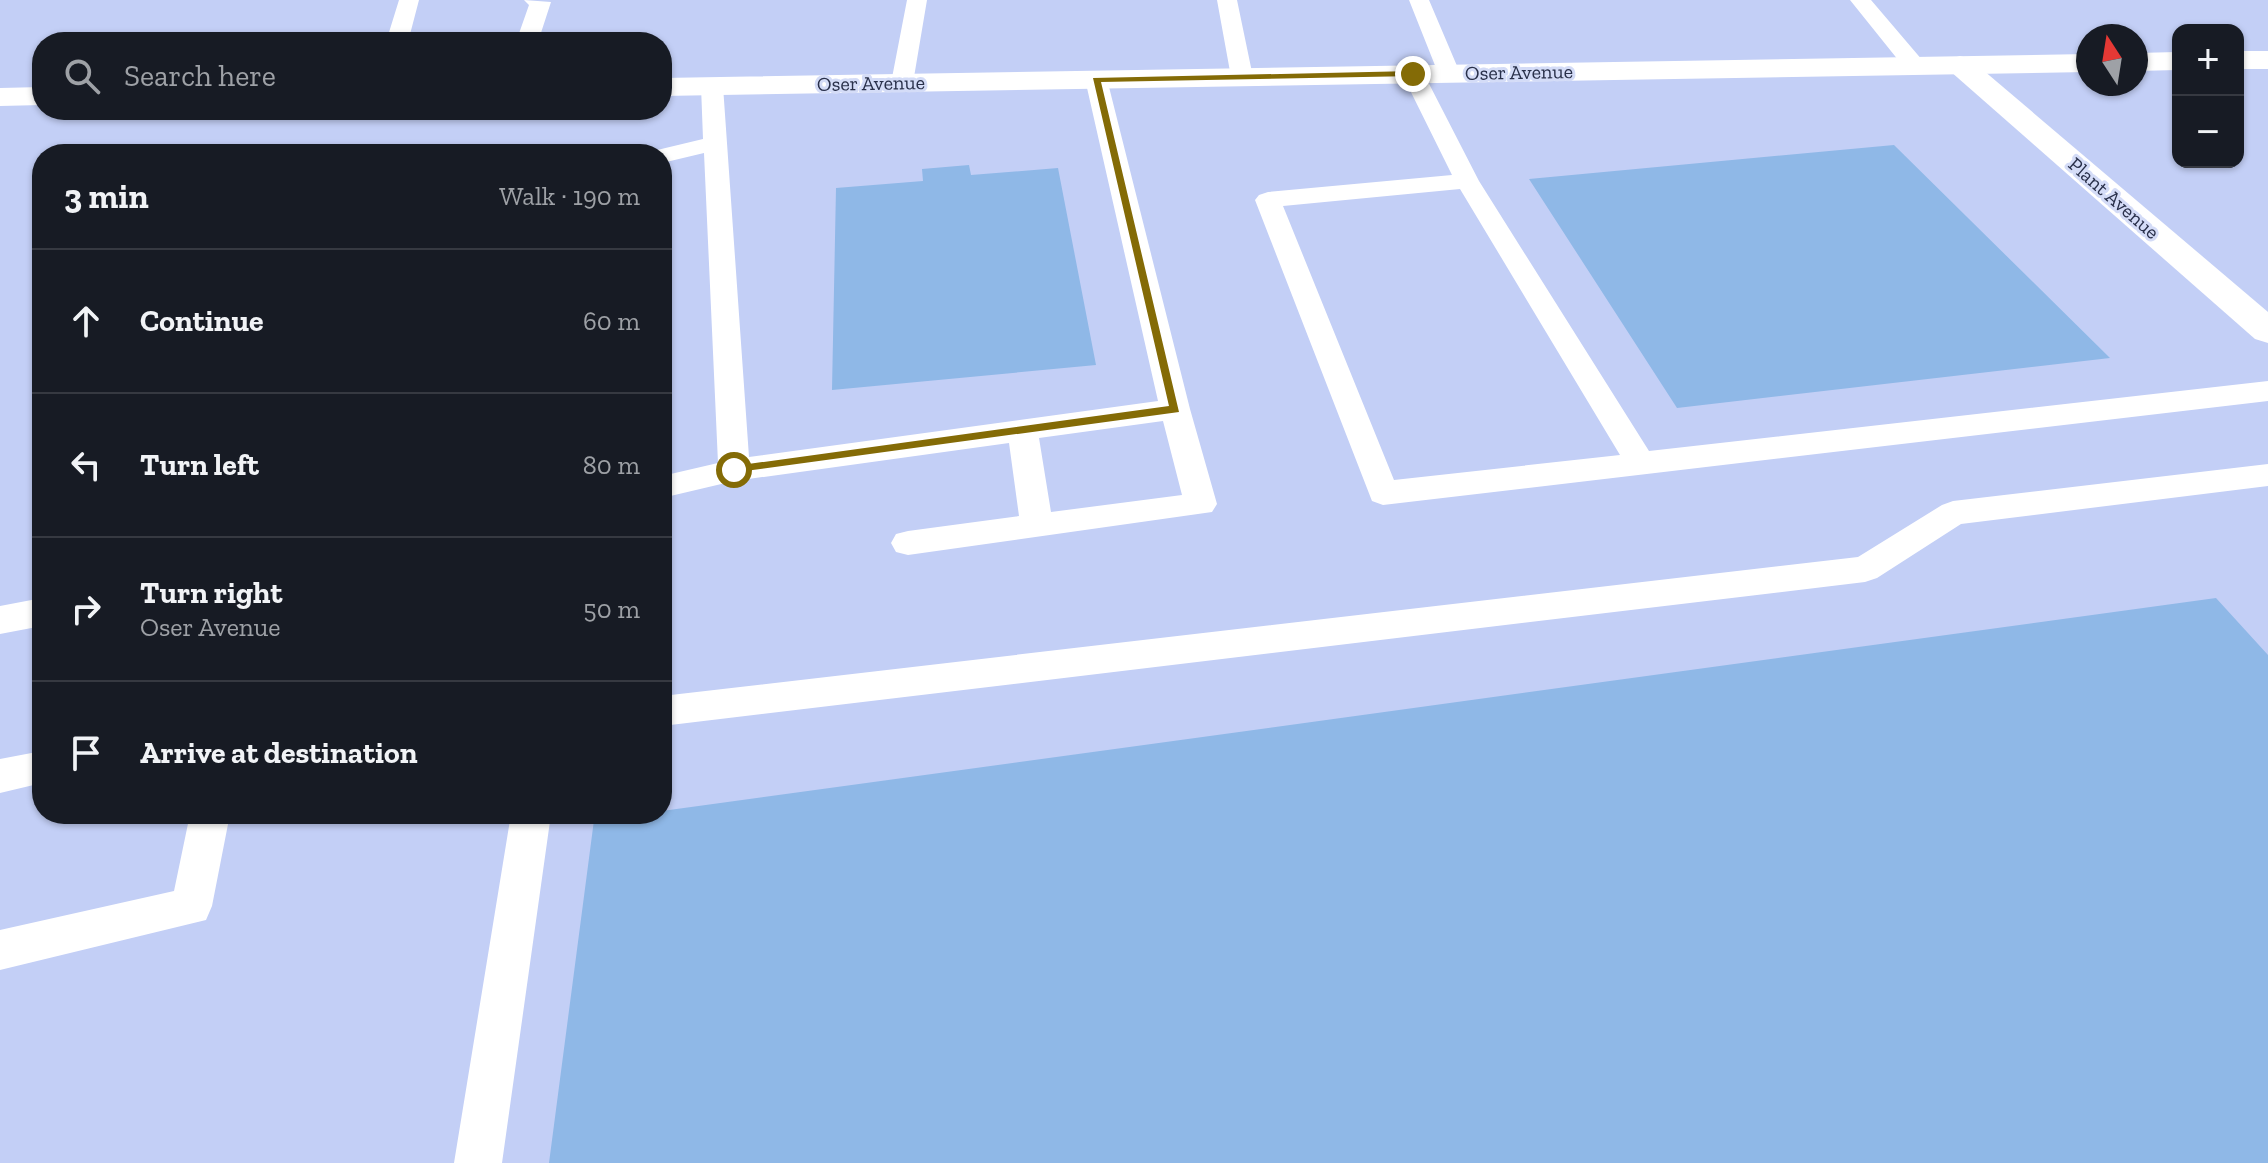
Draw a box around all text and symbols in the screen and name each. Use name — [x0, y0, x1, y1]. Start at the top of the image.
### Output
north arrow — [2076, 24, 2148, 96]
map controls — [2172, 24, 2244, 168]
button: + — [2172, 24, 2244, 96]
search box — [32, 32, 672, 120]
icon: search — [60, 54, 104, 98]
route end — [1395, 56, 1431, 92]
text: Search here — [124, 58, 276, 94]
street label: Oser Avenue — [1465, 59, 1573, 85]
street label: Oser Avenue — [817, 70, 925, 96]
button: − — [2172, 96, 2244, 168]
street label: Plant Avenue — [2064, 152, 2164, 244]
text: 3 min — [64, 176, 149, 217]
text: Walk · 190 m — [499, 180, 640, 212]
icon: ahead — [64, 299, 108, 343]
text: Continue — [140, 303, 264, 339]
text: 60 m — [583, 305, 640, 337]
icon: left — [64, 443, 108, 487]
text: Turn left — [140, 447, 259, 483]
text: 80 m — [583, 449, 640, 481]
route start — [716, 452, 752, 488]
text: Turn right — [140, 575, 282, 611]
icon: right — [64, 587, 108, 631]
text: 50 m — [583, 593, 640, 625]
text: Oser Avenue — [140, 611, 281, 643]
icon: arrive — [64, 731, 108, 775]
text: Arrive at destination — [140, 735, 417, 771]

